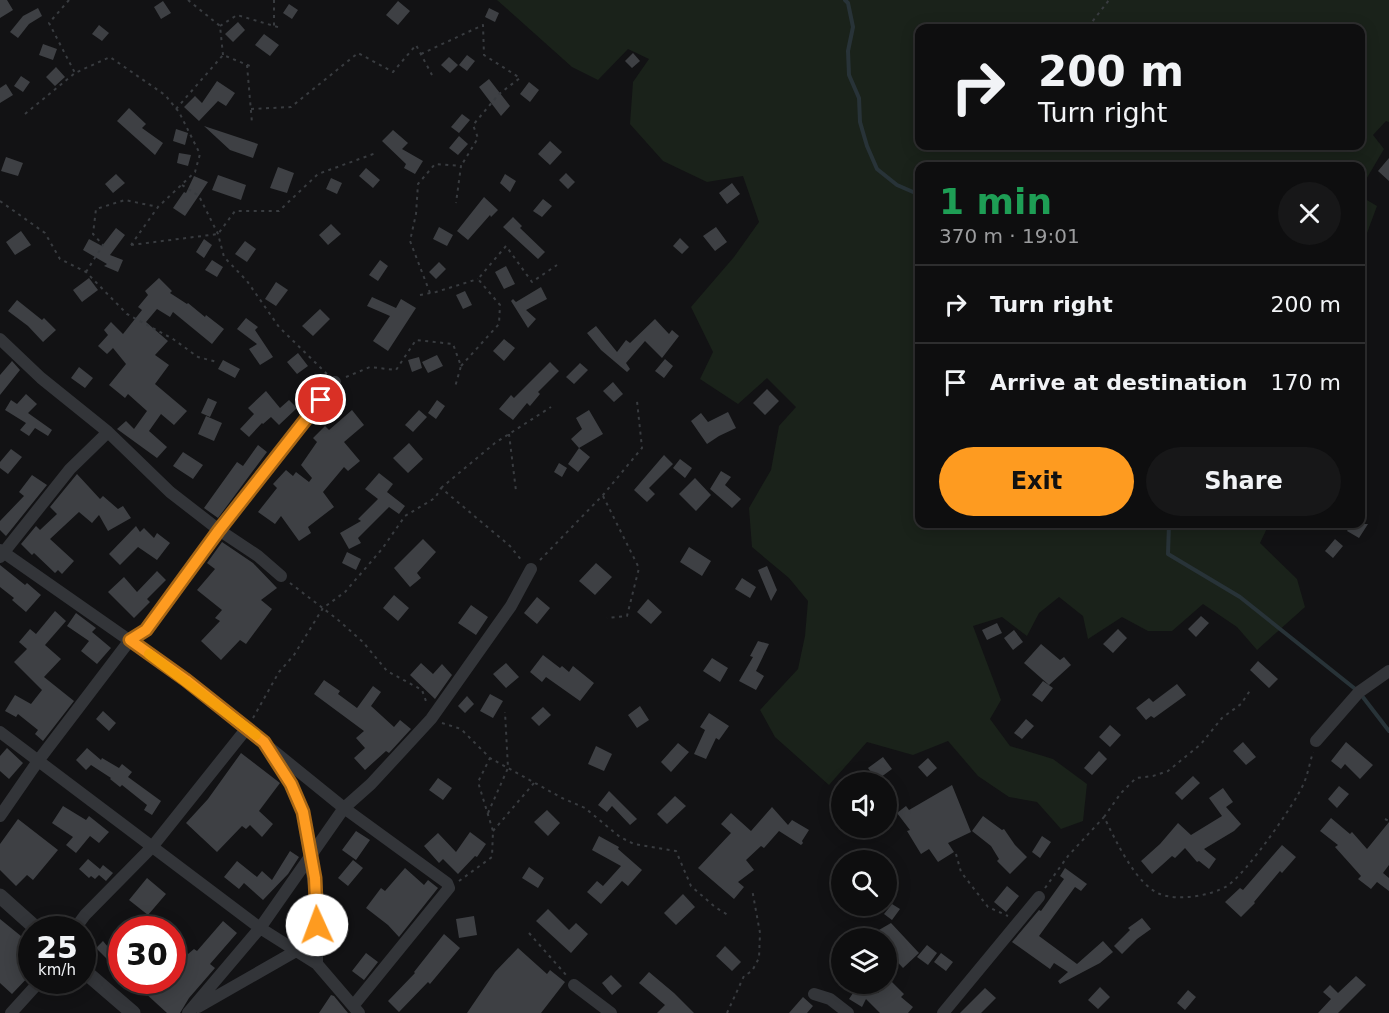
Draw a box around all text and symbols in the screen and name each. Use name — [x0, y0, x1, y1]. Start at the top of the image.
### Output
text: 200 m — [1038, 47, 1184, 96]
icon: right — [939, 48, 1017, 126]
text: Turn right — [1038, 97, 1167, 128]
text: 1 min — [939, 181, 1052, 222]
button: close — [1278, 182, 1341, 245]
text: 370 m · 19:01 — [939, 224, 1080, 248]
icon: right — [939, 288, 972, 321]
text: Turn right — [990, 292, 1113, 317]
text: 200 m — [1271, 292, 1341, 317]
icon: arrive — [939, 366, 972, 399]
text: Arrive at destination — [990, 370, 1247, 395]
text: 170 m — [1271, 370, 1341, 395]
pin — [295, 374, 346, 425]
icon: arrive — [304, 383, 337, 416]
button: Exit — [939, 447, 1134, 516]
button: Share — [1146, 447, 1341, 516]
map controls — [831, 772, 897, 994]
button: sound — [831, 772, 897, 838]
button: search — [831, 850, 897, 916]
position arrow — [285, 893, 349, 957]
speed limit sign: 30 — [108, 916, 186, 994]
button: layers — [831, 928, 897, 994]
text: 25 — [36, 930, 78, 965]
text: km/h — [38, 961, 76, 979]

